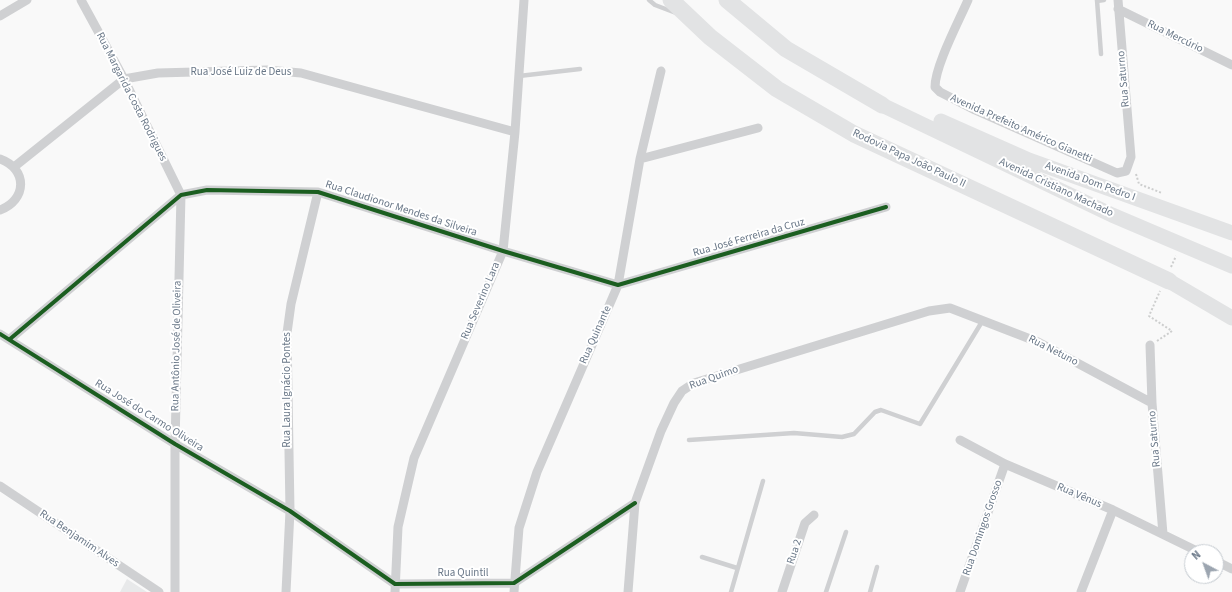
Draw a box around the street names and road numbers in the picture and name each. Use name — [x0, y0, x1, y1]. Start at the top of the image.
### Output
street label: Rua Mercúrio — [1145, 18, 1205, 56]
street label: Rua Margarida Costa Rodrigues — [93, 30, 169, 164]
street label: Rua Saturno — [1115, 50, 1133, 108]
street label: Rua José Luiz de Deus — [191, 66, 291, 80]
street label: Avenida Prefeito Américo Gianetti — [948, 92, 1094, 166]
street label: Rodovia Papa João Paulo II — [850, 127, 968, 191]
street label: Avenida Cristiano Machado — [997, 156, 1115, 220]
street label: Avenida Dom Pedro I — [1043, 159, 1137, 205]
street label: Rua Claudionor Mendes da Silveira — [323, 178, 479, 240]
street label: Rua José Ferreira da Cruz — [692, 216, 806, 260]
street label: Rua Severino Lara — [459, 260, 503, 342]
street label: Rua Antônio José de Oliveira — [169, 280, 185, 412]
street label: Rua Quinante — [577, 304, 615, 366]
street label: Rua Laura Ignácio Pontes — [281, 332, 295, 448]
street label: Rua Netuno — [1026, 333, 1080, 369]
street label: Rua Quimo — [688, 363, 740, 393]
street label: Rua José do Carmo Oliveira — [92, 377, 206, 455]
street label: Rua Saturno — [1146, 410, 1164, 468]
street label: Rua Domingos Grosso — [960, 478, 1006, 578]
street label: Rua Vênus — [1055, 481, 1103, 511]
street label: Rua Benjamim Alves — [37, 507, 121, 571]
street label: Rua 2 — [785, 538, 805, 566]
street label: Rua Quintil — [437, 567, 489, 581]

